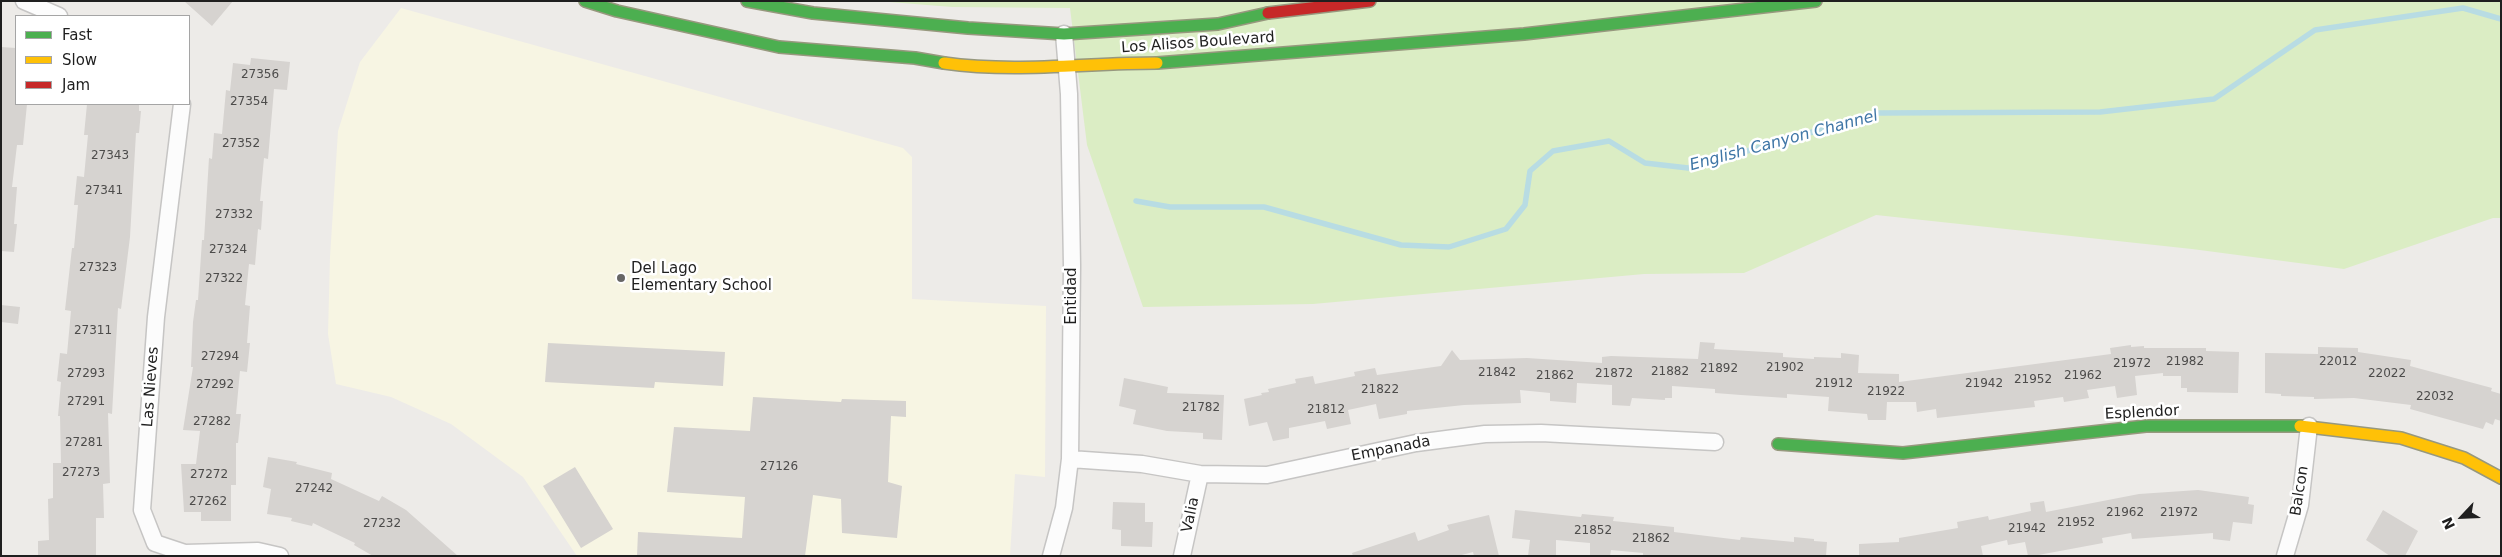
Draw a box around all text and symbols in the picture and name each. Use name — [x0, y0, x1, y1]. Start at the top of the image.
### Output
legend — [15, 15, 190, 105]
text: Fast — [62, 26, 92, 44]
street label: Los Alisos Boulevard — [1121, 29, 1275, 57]
text: Slow — [62, 51, 97, 69]
house number: 27356 — [241, 68, 279, 82]
text: Jam — [62, 76, 90, 94]
house number: 27354 — [230, 95, 268, 109]
water label: English Canyon Channel — [1688, 107, 1880, 175]
house number: 27352 — [222, 137, 260, 151]
house number: 27343 — [91, 149, 129, 163]
house number: 27341 — [85, 184, 123, 198]
house number: 27332 — [215, 208, 253, 222]
house number: 27324 — [209, 243, 247, 257]
place label: Del Lago Elementary School — [631, 260, 772, 295]
house number: 27323 — [79, 261, 117, 275]
street label: Entidad — [1063, 267, 1081, 325]
house number: 27322 — [205, 272, 243, 286]
marker: Del Lago Elementary School — [615, 272, 627, 284]
house number: 27311 — [74, 324, 112, 338]
street label: Las Nieves — [139, 346, 163, 428]
house number: 27294 — [201, 350, 239, 364]
house number: 21982 — [2166, 355, 2204, 369]
house number: 22012 — [2319, 355, 2357, 369]
house number: 21972 — [2113, 357, 2151, 371]
house number: 21902 — [1766, 361, 1804, 375]
house number: 21892 — [1700, 362, 1738, 376]
house number: 21882 — [1651, 365, 1689, 379]
house number: 21842 — [1478, 366, 1516, 380]
house number: 27293 — [67, 367, 105, 381]
house number: 21872 — [1595, 367, 1633, 381]
house number: 22022 — [2368, 367, 2406, 381]
house number: 21862 — [1536, 369, 1574, 383]
house number: 21962 — [2064, 369, 2102, 383]
house number: 21952 — [2014, 373, 2052, 387]
house number: 21912 — [1815, 377, 1853, 391]
house number: 21942 — [1965, 377, 2003, 391]
house number: 27292 — [196, 378, 234, 392]
house number: 21822 — [1361, 383, 1399, 397]
house number: 21922 — [1867, 385, 1905, 399]
house number: 22032 — [2416, 390, 2454, 404]
house number: 27291 — [67, 395, 105, 409]
house number: 21782 — [1182, 401, 1220, 415]
street label: Esplendor — [2104, 402, 2180, 424]
house number: 21812 — [1307, 403, 1345, 417]
house number: 27282 — [193, 415, 231, 429]
street label: Empanada — [1350, 433, 1432, 465]
house number: 27281 — [65, 436, 103, 450]
house number: 27126 — [760, 460, 798, 474]
street label: Balcon — [2287, 465, 2313, 517]
house number: 27273 — [62, 466, 100, 480]
house number: 27272 — [190, 468, 228, 482]
house number: 27242 — [295, 482, 333, 496]
north arrow — [2437, 492, 2487, 542]
house number: 27262 — [189, 495, 227, 509]
street label: Valia — [1178, 496, 1204, 534]
house number: 21962 — [2106, 506, 2144, 520]
house number: 21972 — [2160, 506, 2198, 520]
text: N — [2439, 515, 2458, 532]
house number: 21952 — [2057, 516, 2095, 530]
house number: 27232 — [363, 517, 401, 531]
house number: 21942 — [2008, 522, 2046, 536]
house number: 21852 — [1574, 524, 1612, 538]
house number: 21862 — [1632, 532, 1670, 546]

